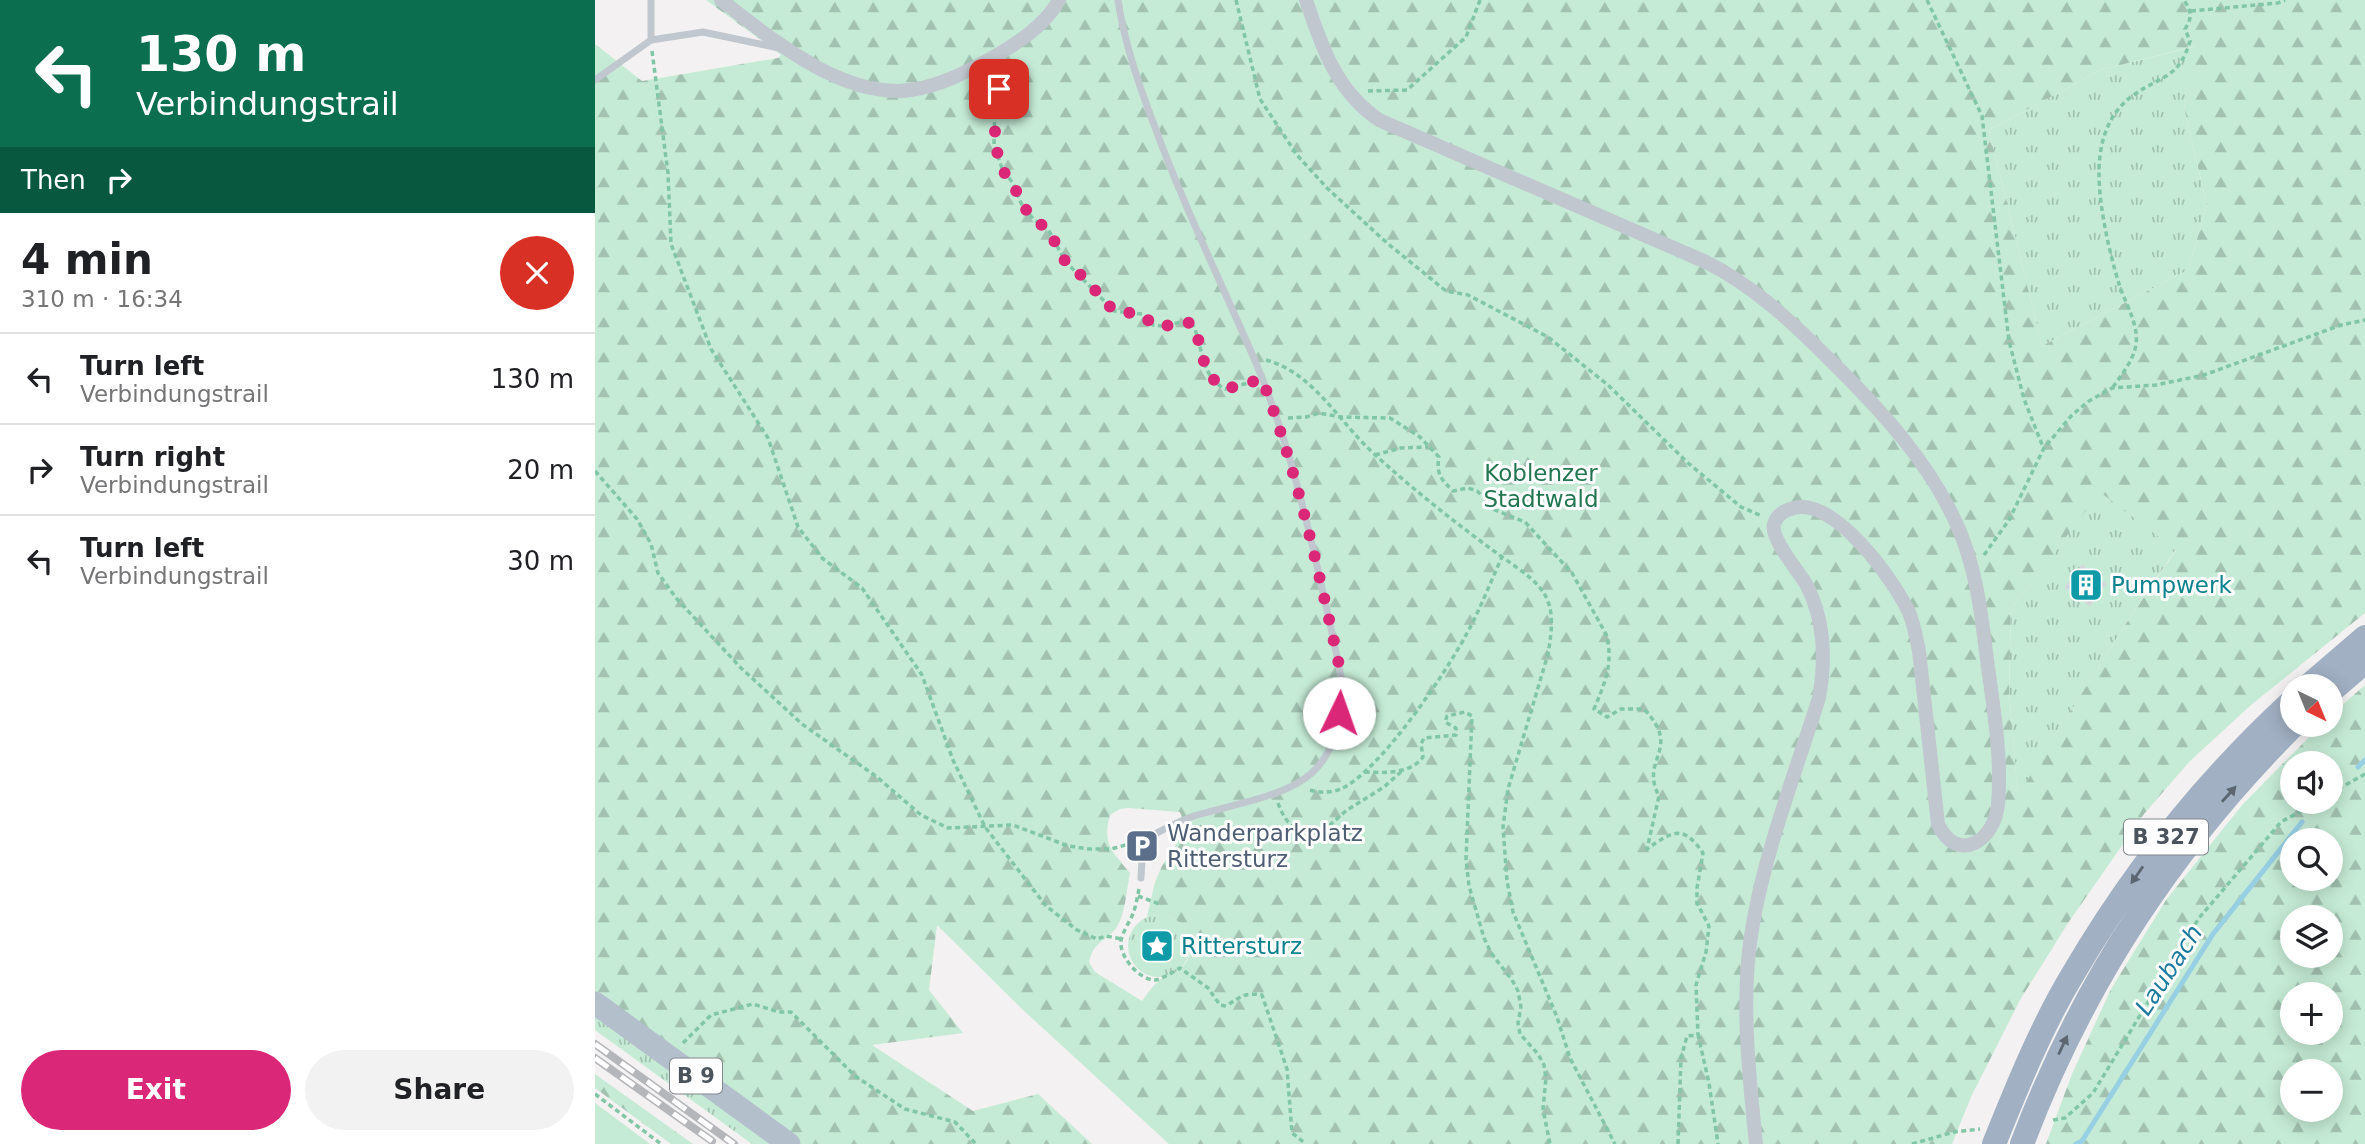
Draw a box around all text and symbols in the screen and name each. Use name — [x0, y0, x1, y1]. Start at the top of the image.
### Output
text: 130 m — [136, 26, 306, 83]
icon: left — [21, 28, 112, 119]
pin — [969, 59, 1029, 119]
icon: arrive — [980, 70, 1018, 108]
text: Verbindungstrail — [136, 85, 399, 123]
icon: right — [100, 161, 138, 199]
text: Then — [21, 165, 86, 195]
text: 4 min — [21, 235, 153, 284]
button: close — [500, 236, 574, 310]
text: 310 m · 16:34 — [21, 286, 183, 312]
text: Turn left — [80, 351, 204, 381]
icon: left — [21, 360, 59, 398]
text: 130 m — [491, 364, 574, 394]
text: Verbindungstrail — [80, 381, 269, 407]
text: Turn right — [80, 442, 225, 472]
icon: right — [21, 451, 59, 489]
text: 20 m — [507, 455, 574, 485]
park label: Koblenzer Stadtwald — [1483, 460, 1599, 512]
text: Verbindungstrail — [80, 472, 269, 498]
text: Turn left — [80, 533, 204, 563]
icon: left — [21, 542, 59, 580]
text: 30 m — [507, 546, 574, 576]
text: Verbindungstrail — [80, 563, 269, 589]
building icon: Pumpwerk — [2067, 566, 2105, 604]
place label: Pumpwerk — [2111, 572, 2232, 598]
north arrow — [2280, 674, 2343, 737]
map controls — [2280, 674, 2343, 1122]
position arrow — [1302, 676, 1376, 750]
button: sound — [2280, 751, 2343, 814]
one-way arrow — [2221, 785, 2237, 803]
place label: Wanderparkplatz Rittersturz — [1167, 820, 1363, 872]
road number: B 327 — [2124, 820, 2208, 854]
parking icon: Wanderparkplatz Rittersturz — [1123, 827, 1161, 865]
button: search — [2280, 828, 2343, 891]
one-way arrow — [2131, 866, 2145, 884]
button: layers — [2280, 905, 2343, 968]
water label: Laubach — [2130, 920, 2208, 1020]
place icon: Rittersturz — [1138, 927, 1176, 965]
place label: Rittersturz — [1181, 933, 1302, 959]
button: + — [2280, 982, 2343, 1045]
one-way arrow — [2058, 1034, 2069, 1055]
button: Exit — [21, 1050, 291, 1130]
button: Share — [305, 1050, 574, 1130]
road number: B 9 — [670, 1058, 722, 1094]
button: − — [2280, 1059, 2343, 1122]

